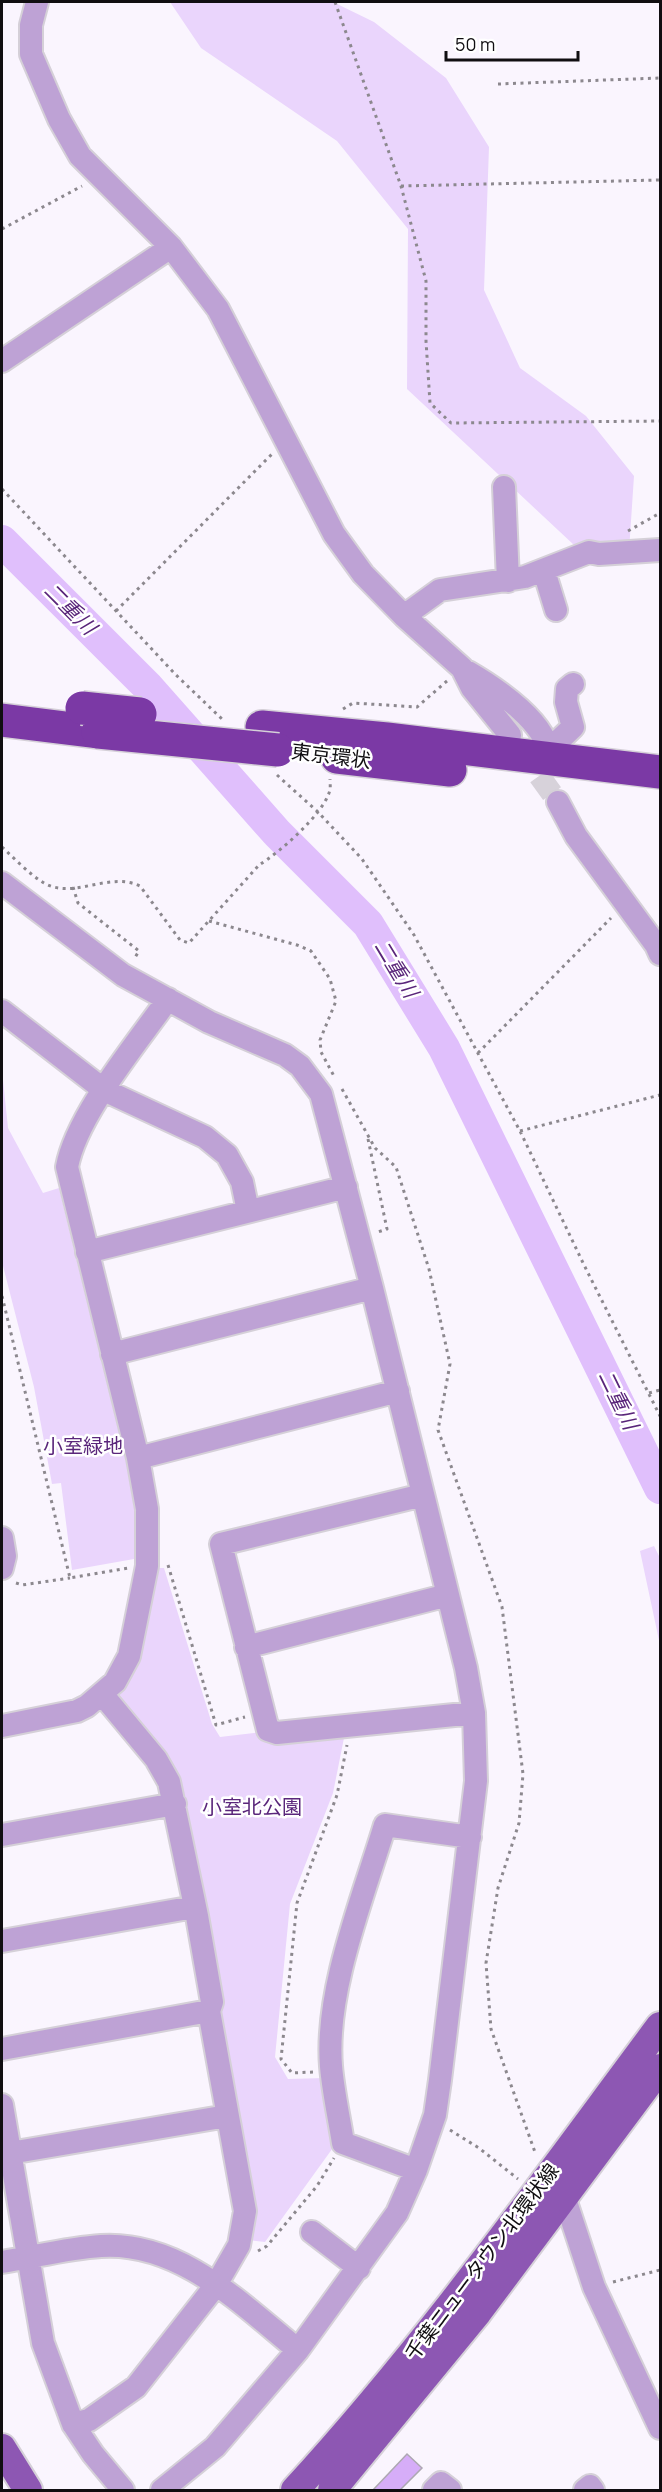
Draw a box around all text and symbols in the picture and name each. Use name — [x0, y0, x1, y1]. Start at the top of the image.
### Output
scale bar — [446, 24, 578, 62]
text: 50 m — [455, 32, 495, 56]
water label: 二重川 — [39, 576, 104, 642]
street label: 東京環状 — [290, 737, 372, 774]
water label: 二重川 — [369, 934, 426, 1004]
water label: 二重川 — [593, 1365, 646, 1436]
park label: 小室緑地 — [43, 1432, 123, 1459]
park label: 小室北公園 — [202, 1793, 302, 1820]
street label: 千葉ニュータウン北環状線 — [399, 2158, 565, 2366]

